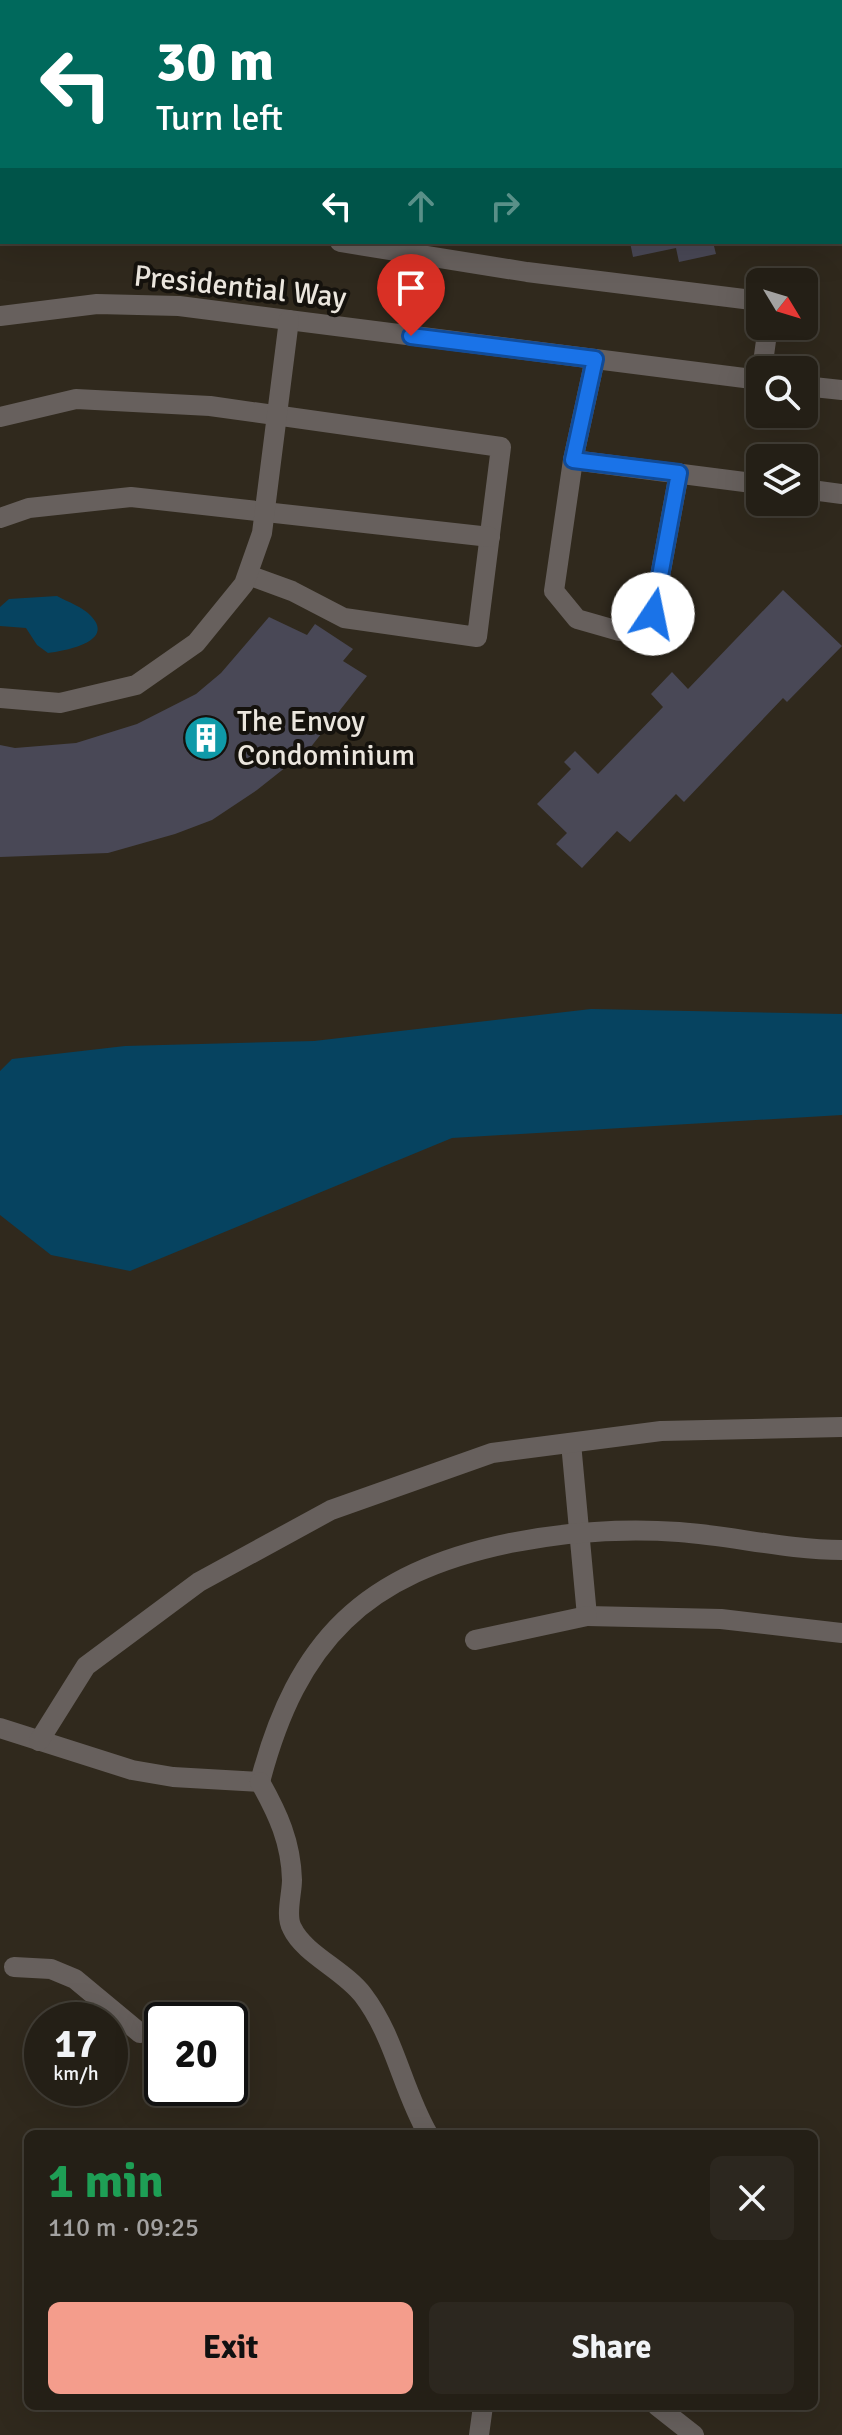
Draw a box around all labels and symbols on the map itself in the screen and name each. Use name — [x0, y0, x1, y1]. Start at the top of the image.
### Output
pin — [377, 254, 445, 336]
street label: Presidential Way — [132, 257, 348, 317]
north arrow — [746, 268, 818, 340]
position arrow — [611, 572, 695, 656]
place label: The Envoy Condominium — [237, 703, 415, 774]
building icon: The Envoy Condominium — [182, 714, 230, 762]
speed limit sign: 20 — [144, 2002, 248, 2106]

